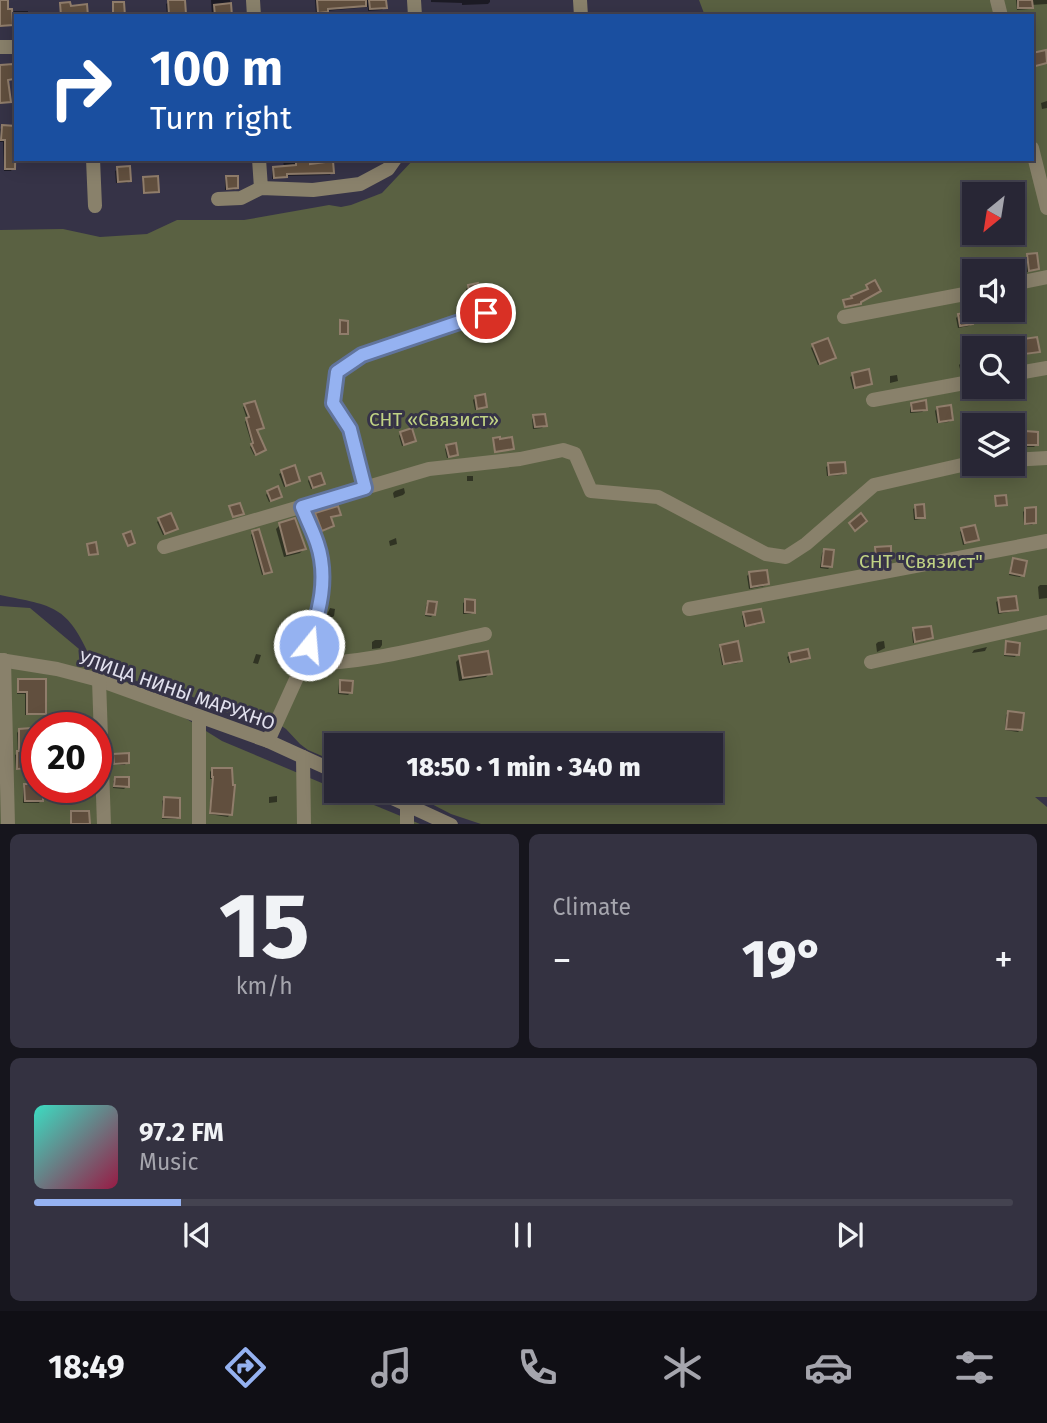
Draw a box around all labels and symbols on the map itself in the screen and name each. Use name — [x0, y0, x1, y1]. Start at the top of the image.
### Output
north arrow — [962, 182, 1026, 245]
pin — [456, 283, 516, 343]
park label: СНТ «Связист» — [369, 408, 499, 431]
park label: СНТ "Связист" — [859, 550, 983, 573]
position arrow — [272, 608, 346, 682]
street label: УЛИЦА НИНЫ МАРУХНО — [76, 646, 278, 735]
speed limit sign: 20 — [21, 712, 112, 803]

